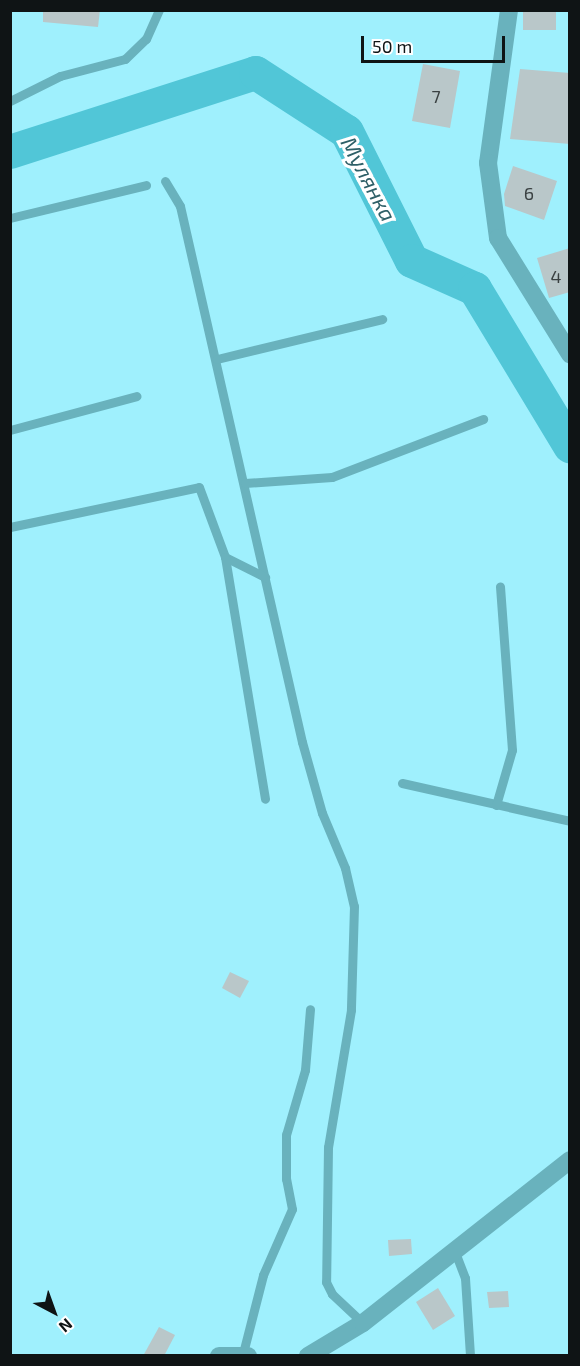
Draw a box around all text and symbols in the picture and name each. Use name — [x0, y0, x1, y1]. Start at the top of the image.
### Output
scale bar — [364, 24, 508, 62]
text: 50 m — [372, 35, 412, 57]
house number: 7 — [431, 85, 441, 107]
water label: Мулянка — [336, 132, 402, 226]
house number: 6 — [524, 182, 534, 204]
house number: 4 — [550, 265, 562, 287]
north arrow — [24, 1282, 84, 1342]
text: N — [56, 1315, 77, 1337]

